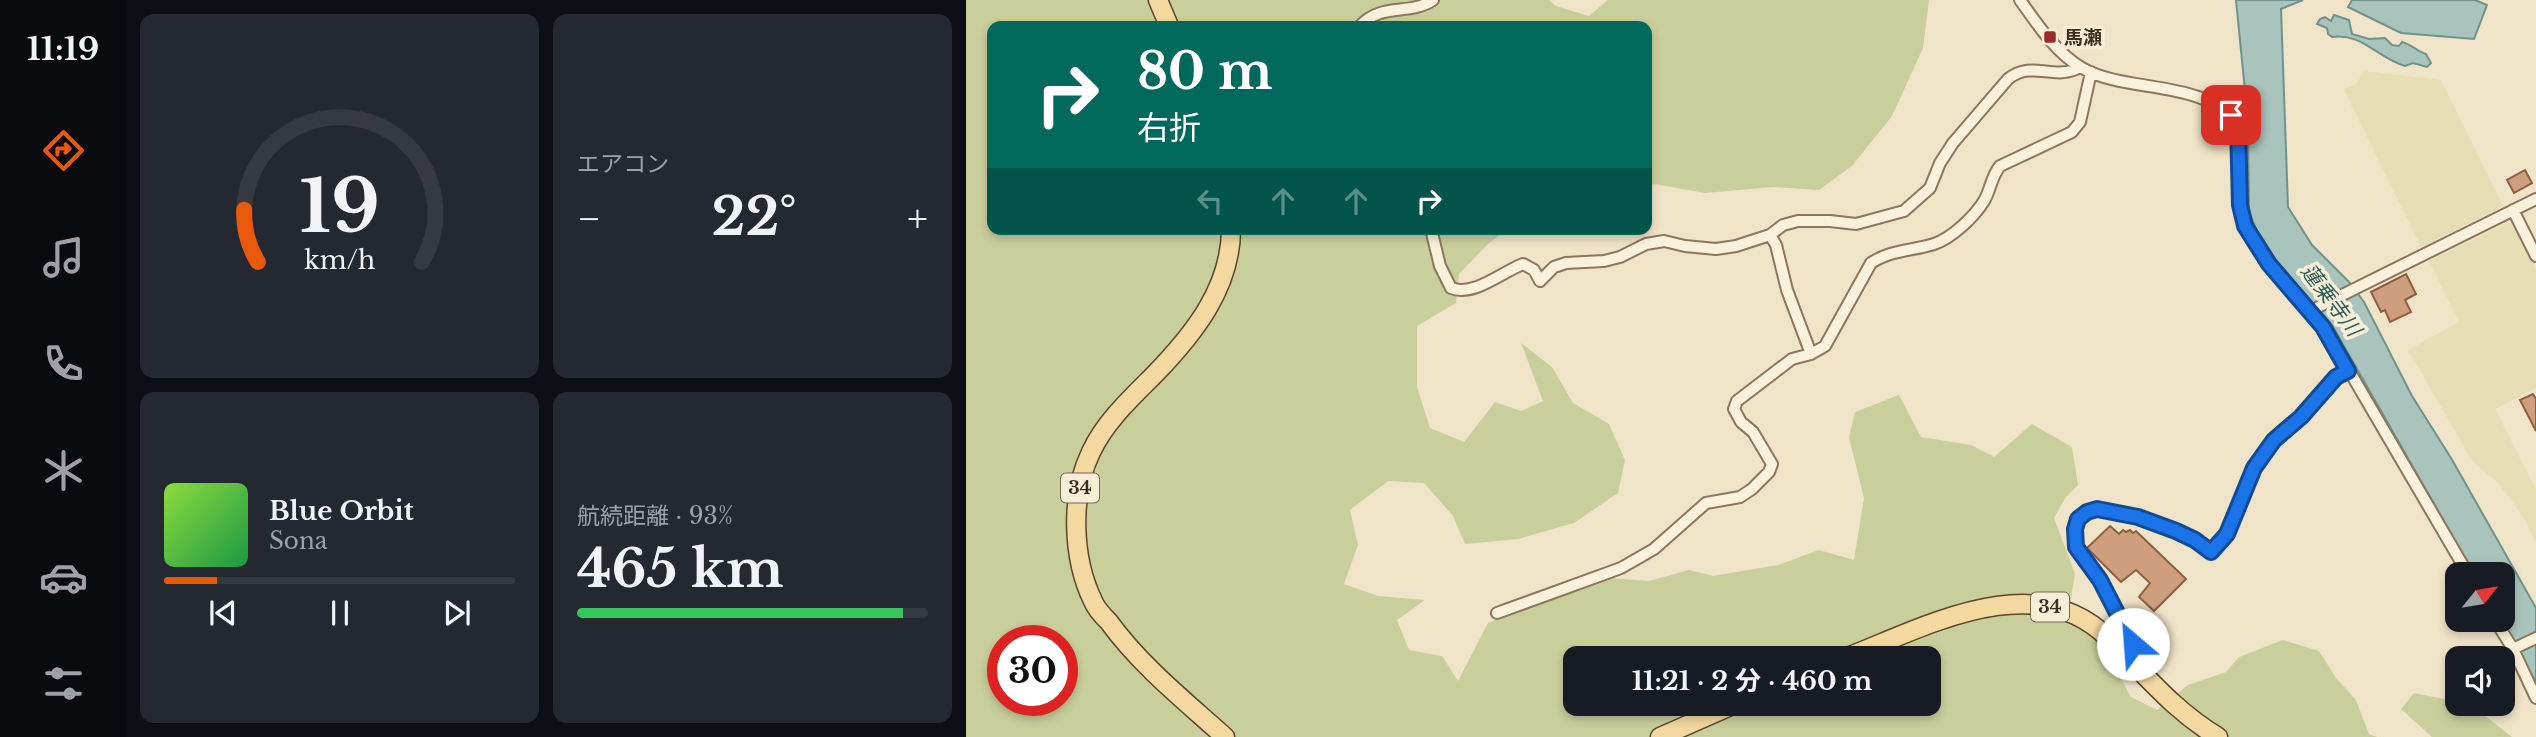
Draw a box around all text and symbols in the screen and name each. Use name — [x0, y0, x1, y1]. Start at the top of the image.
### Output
place label: 馬瀬 — [2064, 26, 2102, 49]
text: 11:19 — [27, 29, 99, 69]
marker: 馬瀬 — [2042, 29, 2058, 45]
text: 80 m — [1137, 41, 1272, 102]
icon: right — [1022, 49, 1113, 140]
pin — [2201, 85, 2261, 145]
icon: arrive — [2212, 96, 2250, 134]
text: 右折 — [1137, 108, 1201, 148]
icon: directions — [39, 126, 88, 175]
text: エアコン — [577, 150, 669, 178]
text: 19 — [299, 161, 380, 252]
icon: left — [1191, 182, 1229, 220]
icon: ahead — [1264, 182, 1302, 220]
icon: ahead — [1337, 182, 1375, 220]
icon: right — [1410, 182, 1448, 220]
text: 22° — [712, 185, 797, 249]
text: − — [577, 195, 601, 242]
text: + — [907, 195, 928, 242]
icon: music — [39, 233, 88, 282]
text: km/h — [304, 245, 375, 276]
water label: 蓮乗寺川 — [2295, 259, 2368, 343]
icon: phone — [39, 339, 88, 388]
icon: climate — [39, 446, 88, 495]
road number: 34 — [1061, 474, 1099, 502]
text: Blue Orbit — [269, 495, 414, 527]
text: 航続距離 · 93% — [577, 502, 733, 530]
text: Sona — [269, 527, 327, 555]
text: 465 km — [577, 537, 783, 601]
icon: car — [39, 553, 88, 602]
north arrow — [2445, 562, 2515, 632]
map controls — [2445, 562, 2515, 716]
road number: 34 — [2031, 592, 2069, 622]
icon: previous — [204, 594, 242, 632]
icon: pause — [321, 594, 359, 632]
icon: next — [438, 594, 476, 632]
position arrow — [2096, 607, 2170, 681]
speed limit sign: 30 — [987, 625, 1078, 716]
button: sound — [2445, 646, 2515, 716]
icon: filters — [39, 659, 88, 708]
text: 11:21 · 2 分 · 460 m — [1632, 665, 1872, 697]

